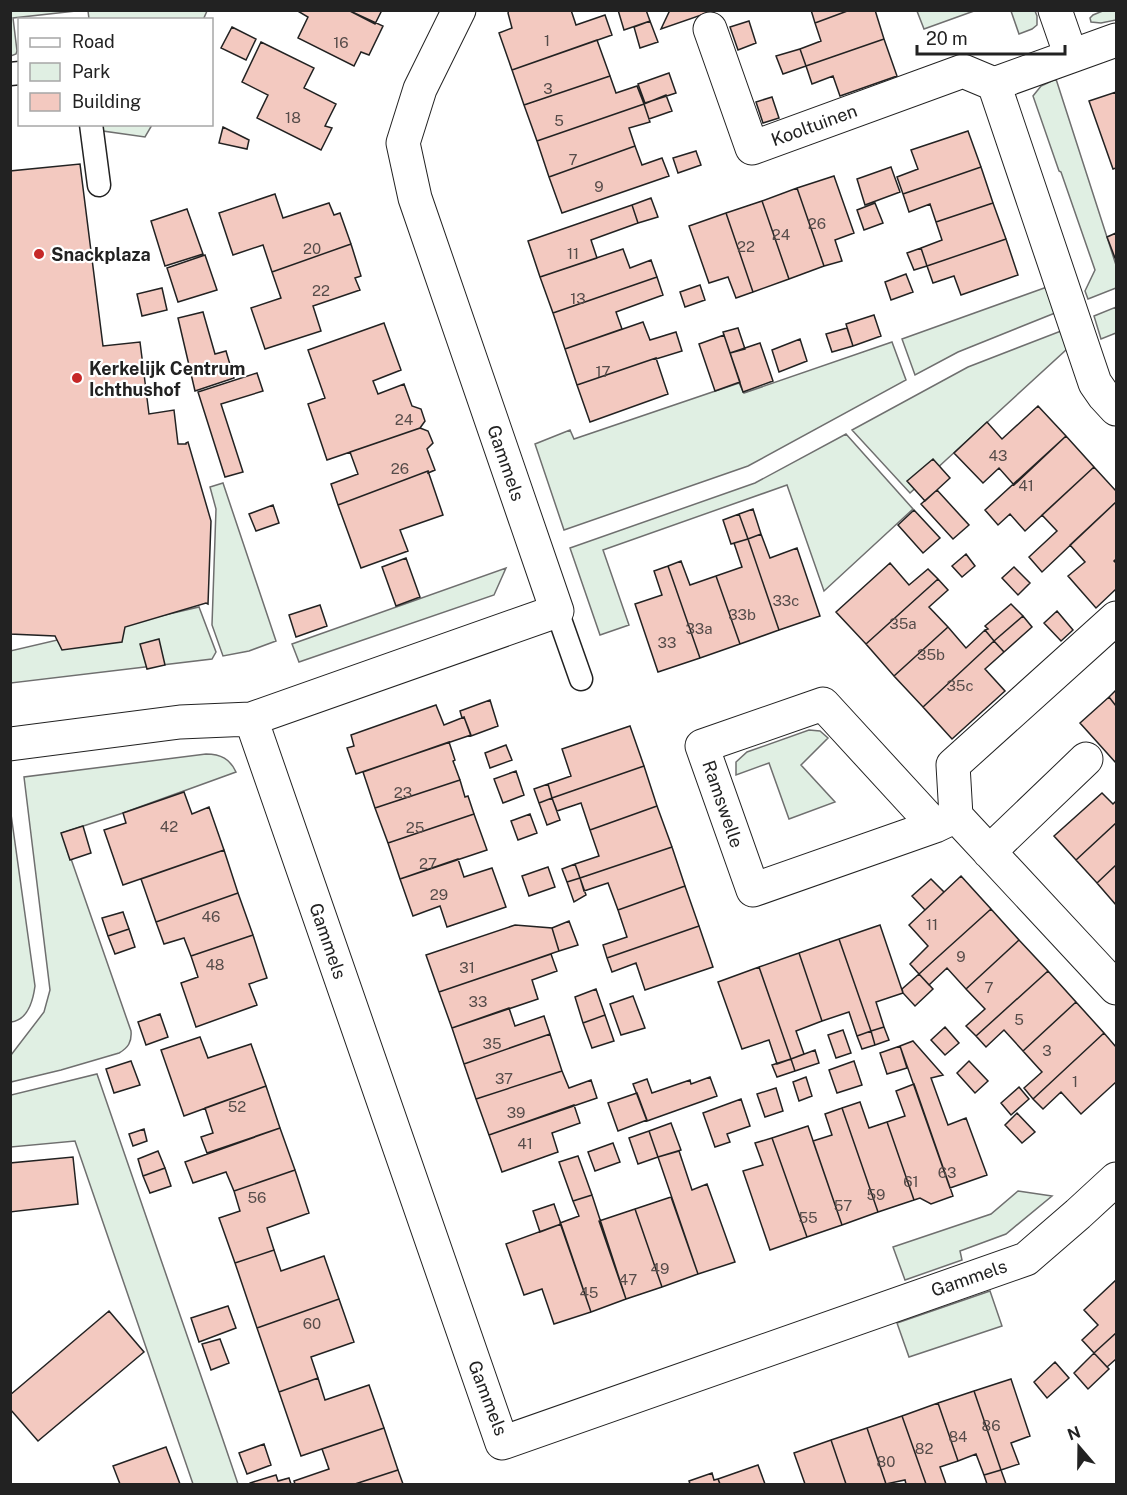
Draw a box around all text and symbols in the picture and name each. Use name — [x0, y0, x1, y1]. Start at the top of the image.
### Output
legend — [18, 18, 213, 126]
scale bar — [917, 18, 1066, 56]
text: 20 m — [926, 28, 968, 49]
text: Road — [72, 31, 115, 52]
house number: 1 — [544, 32, 550, 49]
house number: 16 — [333, 34, 349, 51]
text: Park — [72, 61, 110, 82]
house number: 3 — [543, 80, 553, 97]
text: Building — [72, 91, 141, 112]
street label: Kooltuinen — [768, 100, 860, 150]
house number: 18 — [285, 109, 301, 126]
house number: 5 — [554, 112, 564, 129]
house number: 7 — [568, 151, 578, 168]
house number: 9 — [594, 178, 604, 195]
house number: 26 — [808, 215, 826, 232]
house number: 24 — [772, 226, 790, 243]
house number: 22 — [737, 238, 755, 255]
house number: 20 — [303, 240, 321, 257]
place label: Snackplaza — [51, 244, 151, 265]
house number: 11 — [567, 245, 579, 262]
marker: Snackplaza — [32, 247, 46, 261]
house number: 22 — [312, 282, 330, 299]
house number: 13 — [570, 290, 586, 307]
place label: Kerkelijk Centrum Ichthushof — [89, 358, 245, 400]
house number: 17 — [595, 363, 611, 380]
marker: Kerkelijk Centrum Ichthushof — [70, 371, 84, 385]
house number: 24 — [395, 411, 413, 428]
street label: Gammels — [483, 422, 529, 504]
house number: 43 — [989, 447, 1007, 464]
house number: 26 — [391, 460, 409, 477]
house number: 41 — [1018, 477, 1034, 494]
house number: 33c — [773, 592, 799, 609]
house number: 33b — [728, 606, 756, 623]
house number: 35a — [889, 615, 917, 632]
house number: 33a — [685, 620, 713, 637]
house number: 33 — [658, 634, 676, 651]
house number: 35b — [917, 646, 945, 663]
house number: 35c — [946, 677, 974, 694]
street label: Ramswelle — [698, 758, 748, 850]
house number: 23 — [394, 784, 412, 801]
house number: 42 — [160, 818, 178, 835]
house number: 25 — [406, 819, 424, 836]
house number: 27 — [419, 855, 437, 872]
house number: 29 — [430, 886, 448, 903]
street label: Gammels — [305, 900, 351, 982]
house number: 46 — [202, 908, 220, 925]
house number: 11 — [926, 916, 938, 933]
house number: 9 — [956, 948, 966, 965]
house number: 48 — [205, 956, 225, 973]
house number: 31 — [459, 959, 475, 976]
house number: 7 — [984, 979, 994, 996]
house number: 33 — [469, 993, 487, 1010]
house number: 5 — [1014, 1011, 1024, 1028]
house number: 35 — [482, 1035, 502, 1052]
house number: 3 — [1042, 1042, 1052, 1059]
house number: 37 — [495, 1070, 513, 1087]
house number: 1 — [1072, 1073, 1078, 1090]
house number: 52 — [228, 1098, 246, 1115]
house number: 39 — [507, 1104, 525, 1121]
house number: 41 — [517, 1135, 533, 1152]
house number: 63 — [938, 1164, 956, 1181]
house number: 61 — [903, 1173, 919, 1190]
house number: 59 — [867, 1186, 885, 1203]
house number: 56 — [248, 1189, 266, 1206]
house number: 57 — [834, 1197, 852, 1214]
house number: 55 — [798, 1209, 818, 1226]
street label: Gammels — [928, 1255, 1010, 1301]
house number: 49 — [651, 1260, 669, 1277]
house number: 47 — [619, 1271, 637, 1288]
house number: 45 — [580, 1284, 598, 1301]
house number: 60 — [303, 1315, 321, 1332]
street label: Gammels — [464, 1357, 512, 1439]
house number: 86 — [982, 1417, 1000, 1434]
north arrow — [1049, 1417, 1109, 1477]
text: N — [1065, 1422, 1083, 1444]
house number: 84 — [948, 1428, 968, 1445]
house number: 82 — [915, 1440, 933, 1457]
house number: 80 — [877, 1453, 895, 1470]

